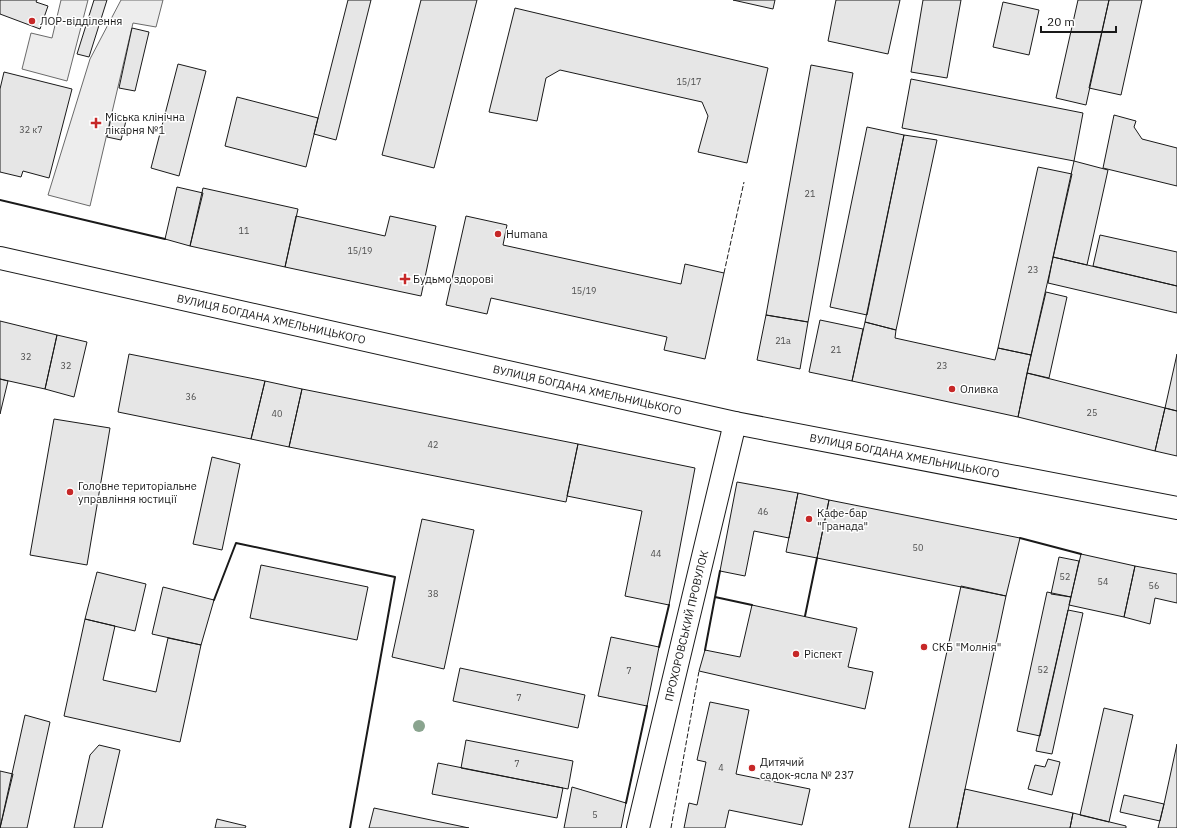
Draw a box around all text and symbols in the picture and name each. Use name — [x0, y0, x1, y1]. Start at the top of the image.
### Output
scale bar — [1041, 8, 1116, 34]
place label: ЛОР-відділення — [40, 14, 122, 28]
text: 20 m — [1047, 14, 1075, 29]
marker: ЛОР-відділення — [27, 16, 37, 26]
house number: 15/17 — [676, 76, 702, 87]
place label: Міська клінічна лікарня №1 — [105, 110, 185, 137]
marker: Міська клінічна лікарня №1 — [90, 117, 102, 129]
house number: 32 к7 — [19, 124, 43, 135]
house number: 21 — [805, 188, 815, 199]
house number: 11 — [239, 225, 249, 236]
place label: Humana — [506, 227, 548, 241]
marker: Humana — [493, 229, 503, 239]
house number: 15/19 — [347, 245, 373, 256]
house number: 23 — [1028, 264, 1038, 275]
place label: Будьмо здорові — [413, 272, 494, 286]
marker: Будьмо здорові — [400, 274, 410, 284]
house number: 15/19 — [571, 285, 597, 296]
street label: ВУЛИЦЯ БОГДАНА ХМЕЛЬНИЦЬКОГО — [176, 291, 367, 347]
house number: 21а — [775, 335, 791, 346]
house number: 21 — [831, 344, 841, 355]
house number: 32 — [21, 351, 31, 362]
house number: 32 — [61, 360, 71, 371]
house number: 23 — [937, 360, 947, 371]
street label: ВУЛИЦЯ БОГДАНА ХМЕЛЬНИЦЬКОГО — [492, 362, 683, 418]
place label: Оливка — [960, 382, 998, 396]
marker: Оливка — [947, 384, 957, 394]
house number: 36 — [186, 391, 196, 402]
house number: 25 — [1087, 407, 1097, 418]
house number: 40 — [272, 408, 282, 419]
street label: ВУЛИЦЯ БОГДАНА ХМЕЛЬНИЦЬКОГО — [808, 431, 1001, 481]
house number: 42 — [428, 439, 438, 450]
place label: Головне територіальне управління юстиції — [78, 479, 197, 506]
marker: Головне територіальне управління юстиції — [65, 487, 75, 497]
house number: 46 — [758, 506, 768, 517]
place label: Кафе-бар "Гранада" — [817, 506, 868, 533]
marker: Кафе-бар "Гранада" — [804, 514, 814, 524]
house number: 50 — [913, 542, 923, 553]
house number: 44 — [651, 548, 661, 559]
street label: ПРОХОРОВСЬКИЙ ПРОВУЛОК — [662, 549, 711, 703]
house number: 52 — [1060, 571, 1070, 582]
house number: 54 — [1098, 576, 1108, 587]
house number: 56 — [1149, 580, 1159, 591]
house number: 38 — [428, 588, 438, 599]
place label: СКБ "Молнія" — [932, 640, 1001, 654]
marker: СКБ "Молнія" — [919, 642, 929, 652]
place label: Ріспект — [804, 647, 843, 661]
marker: Ріспект — [791, 649, 801, 659]
house number: 52 — [1038, 664, 1048, 675]
house number: 7 — [626, 665, 632, 676]
house number: 7 — [516, 692, 522, 703]
place label: Дитячий садок-ясла № 237 — [760, 755, 854, 782]
house number: 7 — [514, 758, 520, 769]
house number: 4 — [718, 762, 724, 773]
marker: Дитячий садок-ясла № 237 — [747, 763, 757, 773]
house number: 5 — [592, 809, 598, 820]

